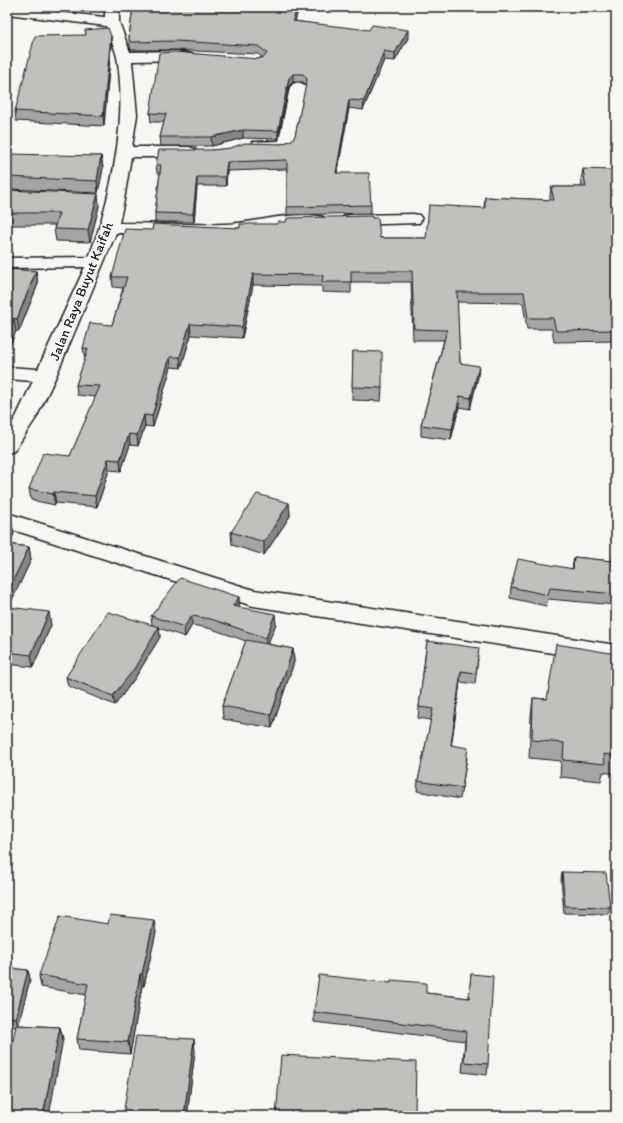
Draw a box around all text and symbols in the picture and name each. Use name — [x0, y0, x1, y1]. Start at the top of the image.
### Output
street label: Jalan Raya Buyut Kaifah — [46, 219, 117, 363]

